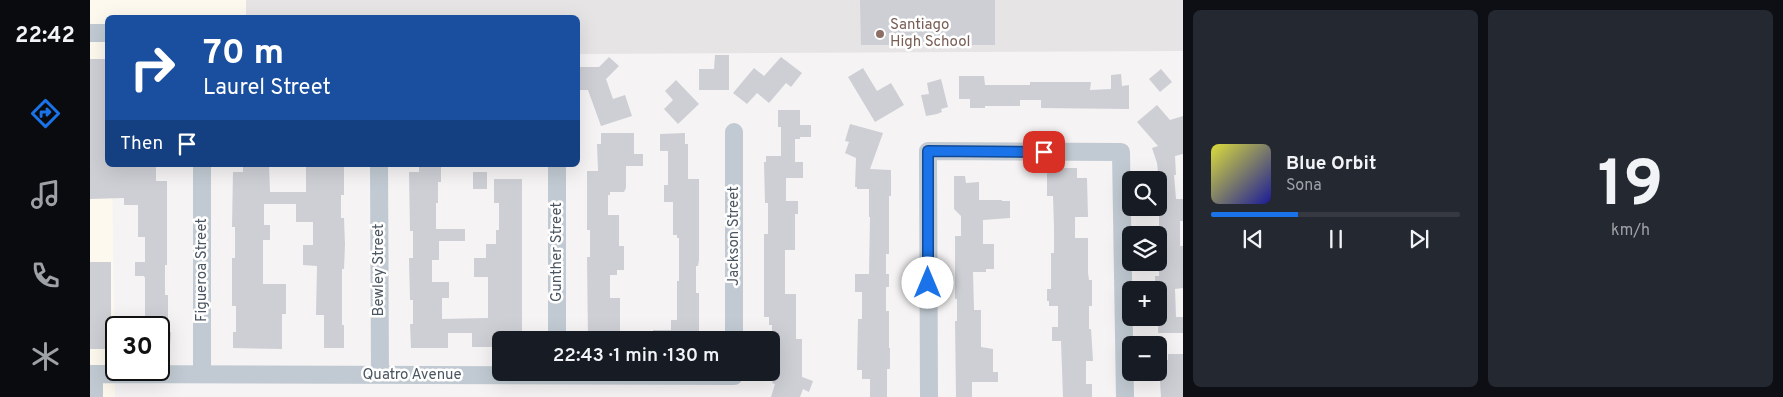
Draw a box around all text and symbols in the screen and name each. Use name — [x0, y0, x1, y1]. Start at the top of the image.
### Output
place label: Santiago High School — [890, 16, 971, 52]
text: 22:42 — [15, 23, 75, 50]
marker: Santiago High School — [874, 28, 886, 40]
text: 70 m — [203, 32, 284, 76]
icon: right — [120, 35, 185, 100]
text: Laurel Street — [203, 75, 331, 102]
icon: directions — [28, 96, 63, 131]
icon: arrive — [173, 130, 201, 158]
pin — [1023, 131, 1065, 173]
text: Then — [120, 132, 163, 156]
icon: arrive — [1030, 138, 1058, 166]
text: 19 — [1598, 147, 1663, 229]
text: Blue Orbit — [1286, 152, 1376, 176]
map controls — [1122, 171, 1167, 381]
button: search — [1122, 171, 1167, 216]
text: Sona — [1286, 176, 1322, 196]
icon: music — [28, 177, 63, 212]
street label: Jackson Street — [725, 186, 744, 286]
street label: Gunther Street — [548, 202, 567, 302]
street label: Figueroa Street — [193, 218, 212, 322]
text: km/h — [1611, 221, 1650, 241]
street label: Bewley Street — [370, 223, 389, 317]
icon: previous — [1239, 225, 1267, 253]
icon: pause — [1322, 225, 1350, 253]
icon: next — [1405, 225, 1433, 253]
button: layers — [1122, 226, 1167, 271]
position arrow — [901, 256, 953, 308]
icon: phone — [28, 258, 63, 293]
button: + — [1122, 281, 1167, 326]
speed limit sign: 30 — [105, 316, 170, 381]
button: − — [1122, 336, 1167, 381]
icon: climate — [28, 339, 63, 374]
text: 22:43 · 1 min · 130 m — [553, 344, 719, 368]
street label: Quatro Avenue — [362, 366, 462, 385]

